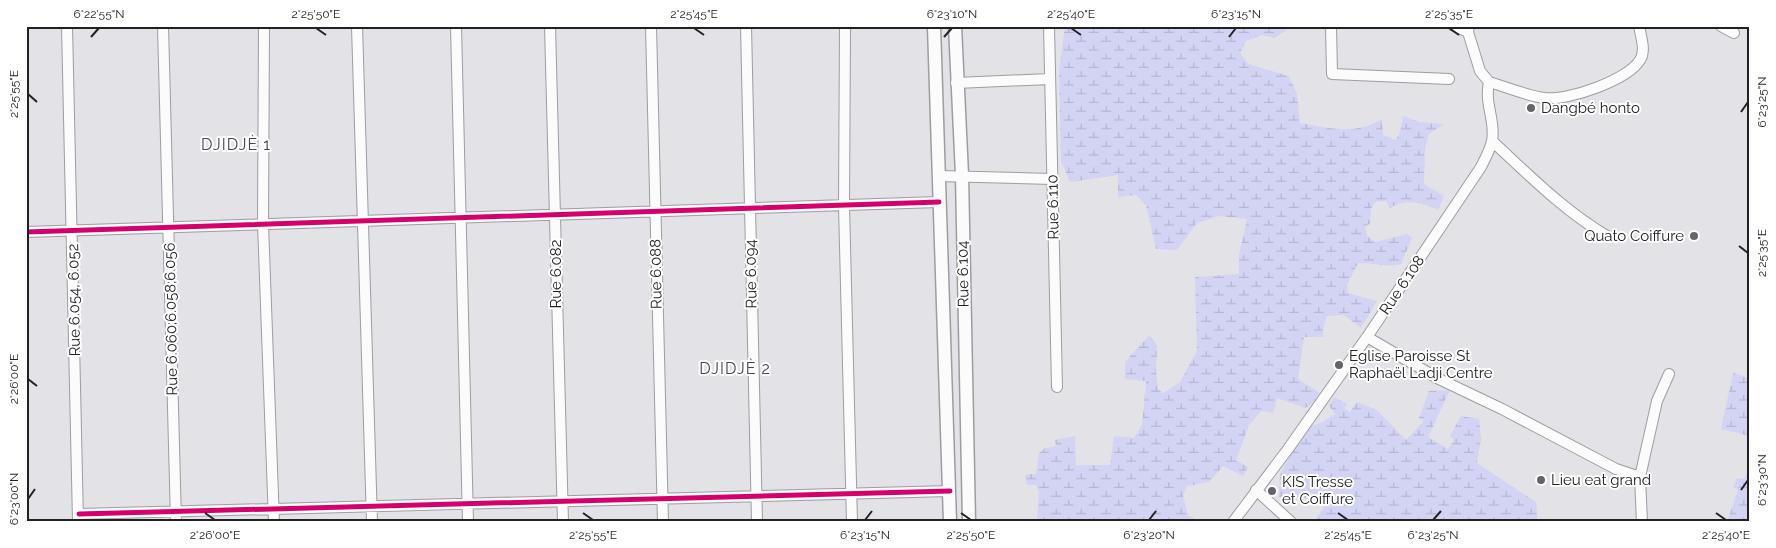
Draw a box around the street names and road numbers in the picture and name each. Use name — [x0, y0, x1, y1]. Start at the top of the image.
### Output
street label: Rue 6.110 — [1043, 174, 1063, 240]
street label: Rue 6.082 — [547, 239, 565, 309]
street label: Rue 6.088 — [646, 239, 666, 309]
street label: Rue 6.094 — [741, 239, 761, 309]
street label: Rue 6.104 — [953, 240, 973, 308]
street label: Rue 6.060;6.058;6.056 — [161, 242, 181, 396]
street label: Rue 6.054, 6.052 — [64, 243, 84, 357]
street label: Rue 6.108 — [1376, 252, 1428, 318]

